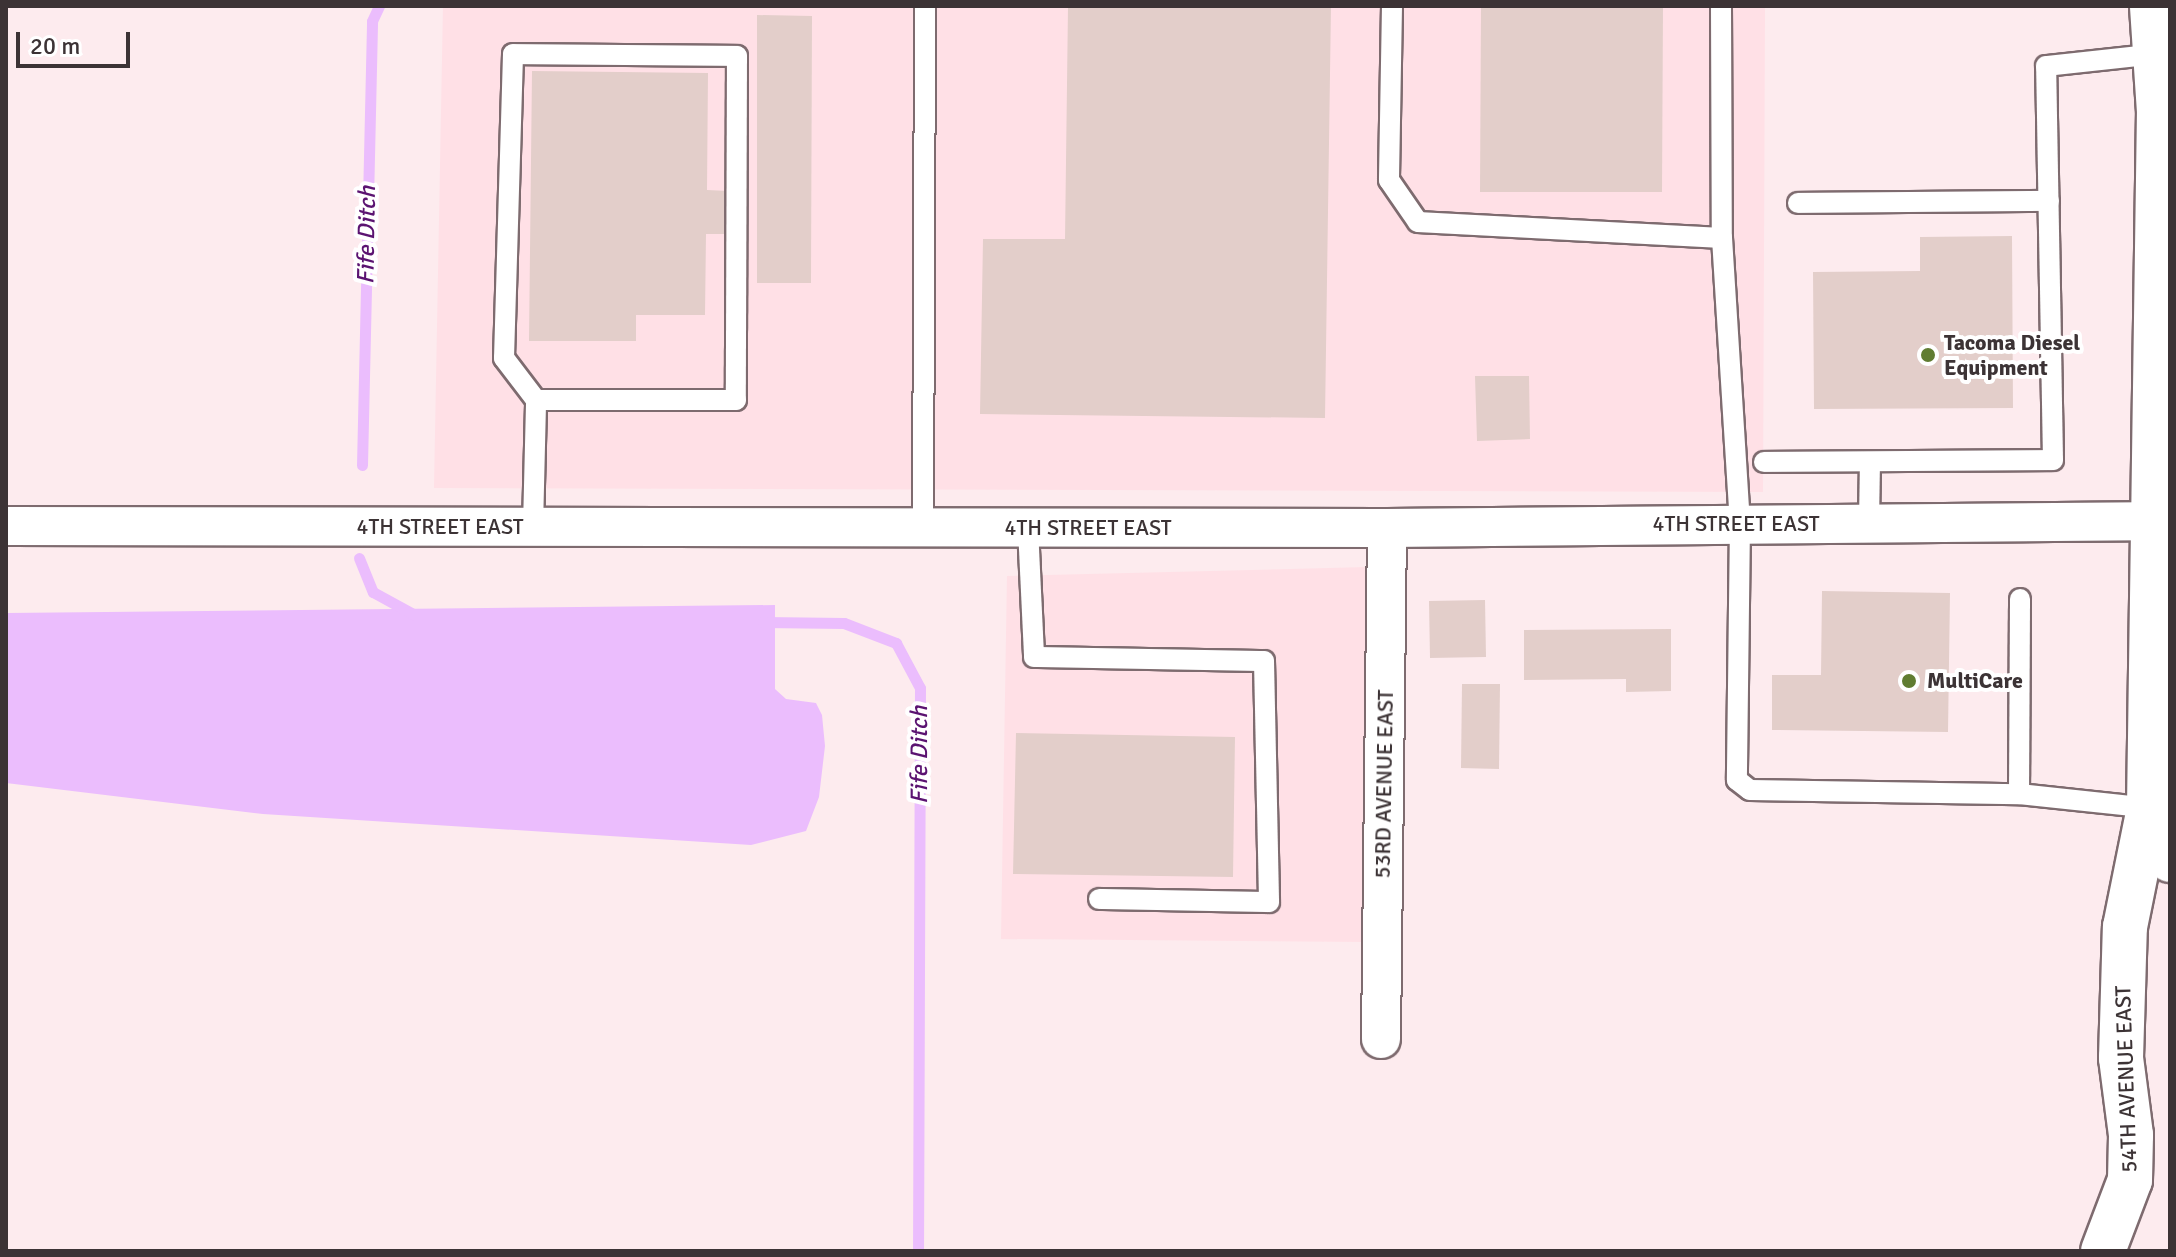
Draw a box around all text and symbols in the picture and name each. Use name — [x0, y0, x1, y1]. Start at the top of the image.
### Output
scale bar — [20, 16, 134, 66]
text: 20 m — [30, 31, 80, 61]
water label: Fife Ditch — [352, 186, 382, 284]
place label: Tacoma Diesel Equipment — [1944, 329, 2080, 380]
marker: Tacoma Diesel Equipment — [1919, 346, 1937, 364]
street label: 4TH STREET EAST — [1653, 511, 1819, 537]
street label: 4TH STREET EAST — [357, 514, 523, 540]
street label: 4TH STREET EAST — [1005, 515, 1171, 541]
place label: MultiCare — [1927, 668, 2023, 694]
marker: MultiCare — [1898, 670, 1920, 692]
street label: 53RD AVENUE EAST — [1369, 689, 1399, 879]
water label: Fife Ditch — [906, 706, 934, 804]
street label: 54TH AVENUE EAST — [2110, 985, 2142, 1173]

